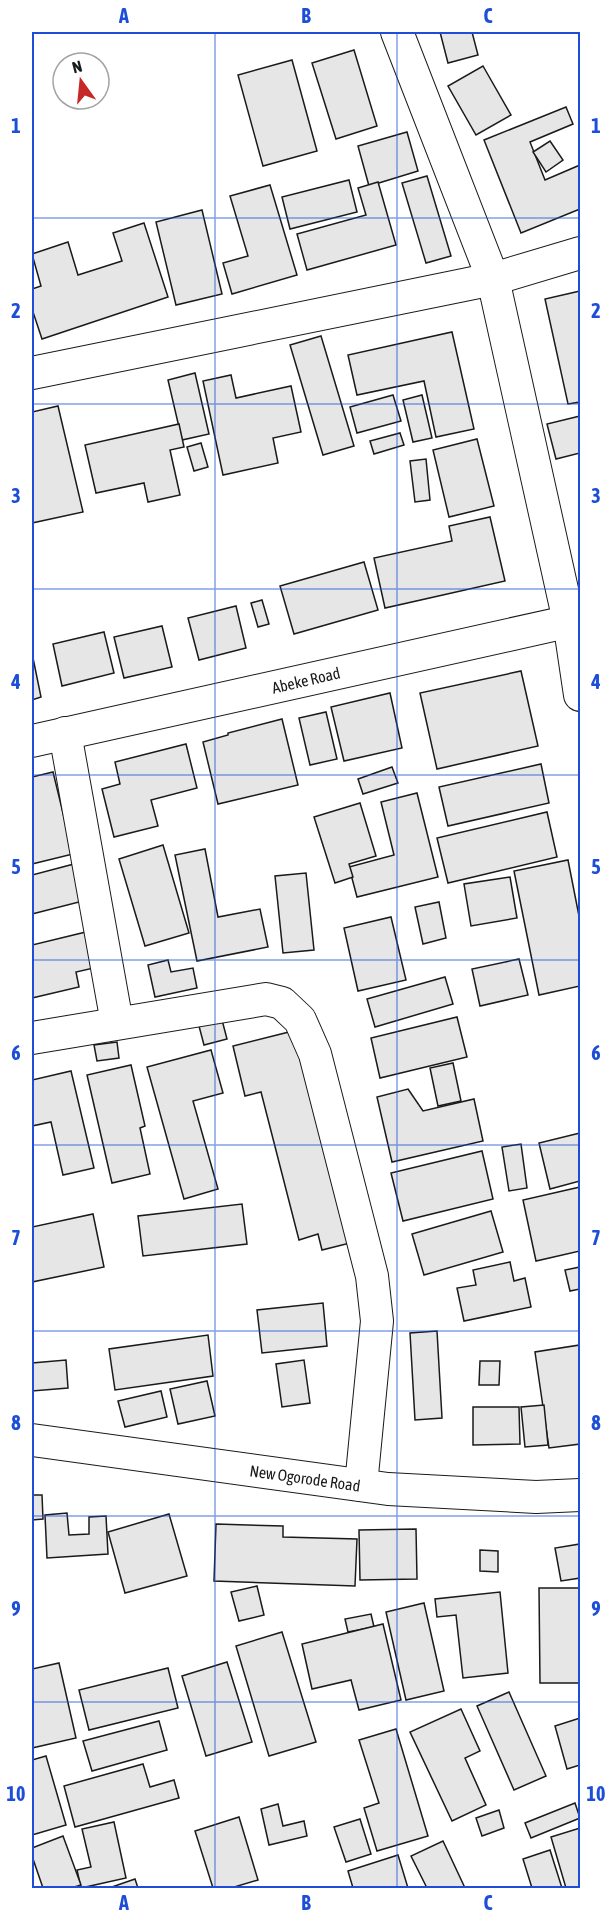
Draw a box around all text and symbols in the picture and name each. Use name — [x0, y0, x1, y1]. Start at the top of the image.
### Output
text: A — [118, 4, 129, 27]
text: B — [301, 4, 311, 27]
text: C — [484, 4, 493, 27]
north arrow — [51, 51, 111, 111]
text: N — [70, 57, 84, 76]
text: 1 — [11, 114, 21, 137]
text: 1 — [591, 114, 601, 137]
text: 2 — [11, 299, 21, 322]
text: 2 — [591, 299, 601, 322]
text: 3 — [11, 484, 21, 507]
text: 3 — [591, 484, 601, 507]
street label: Abeke Road — [270, 663, 342, 697]
text: 4 — [10, 670, 21, 693]
text: 4 — [590, 670, 601, 693]
text: 5 — [11, 855, 21, 878]
text: 5 — [591, 855, 601, 878]
text: 6 — [11, 1041, 21, 1064]
text: 6 — [591, 1041, 601, 1064]
text: 7 — [11, 1226, 21, 1249]
text: 7 — [591, 1226, 601, 1249]
text: 8 — [11, 1411, 21, 1434]
text: 8 — [591, 1411, 601, 1434]
street label: New Ogorode Road — [248, 1461, 361, 1496]
text: 9 — [11, 1597, 21, 1620]
text: 9 — [591, 1597, 601, 1620]
text: 10 — [7, 1782, 25, 1805]
text: 10 — [587, 1782, 605, 1805]
text: A — [118, 1891, 129, 1914]
text: B — [301, 1891, 311, 1914]
text: C — [484, 1891, 493, 1914]

